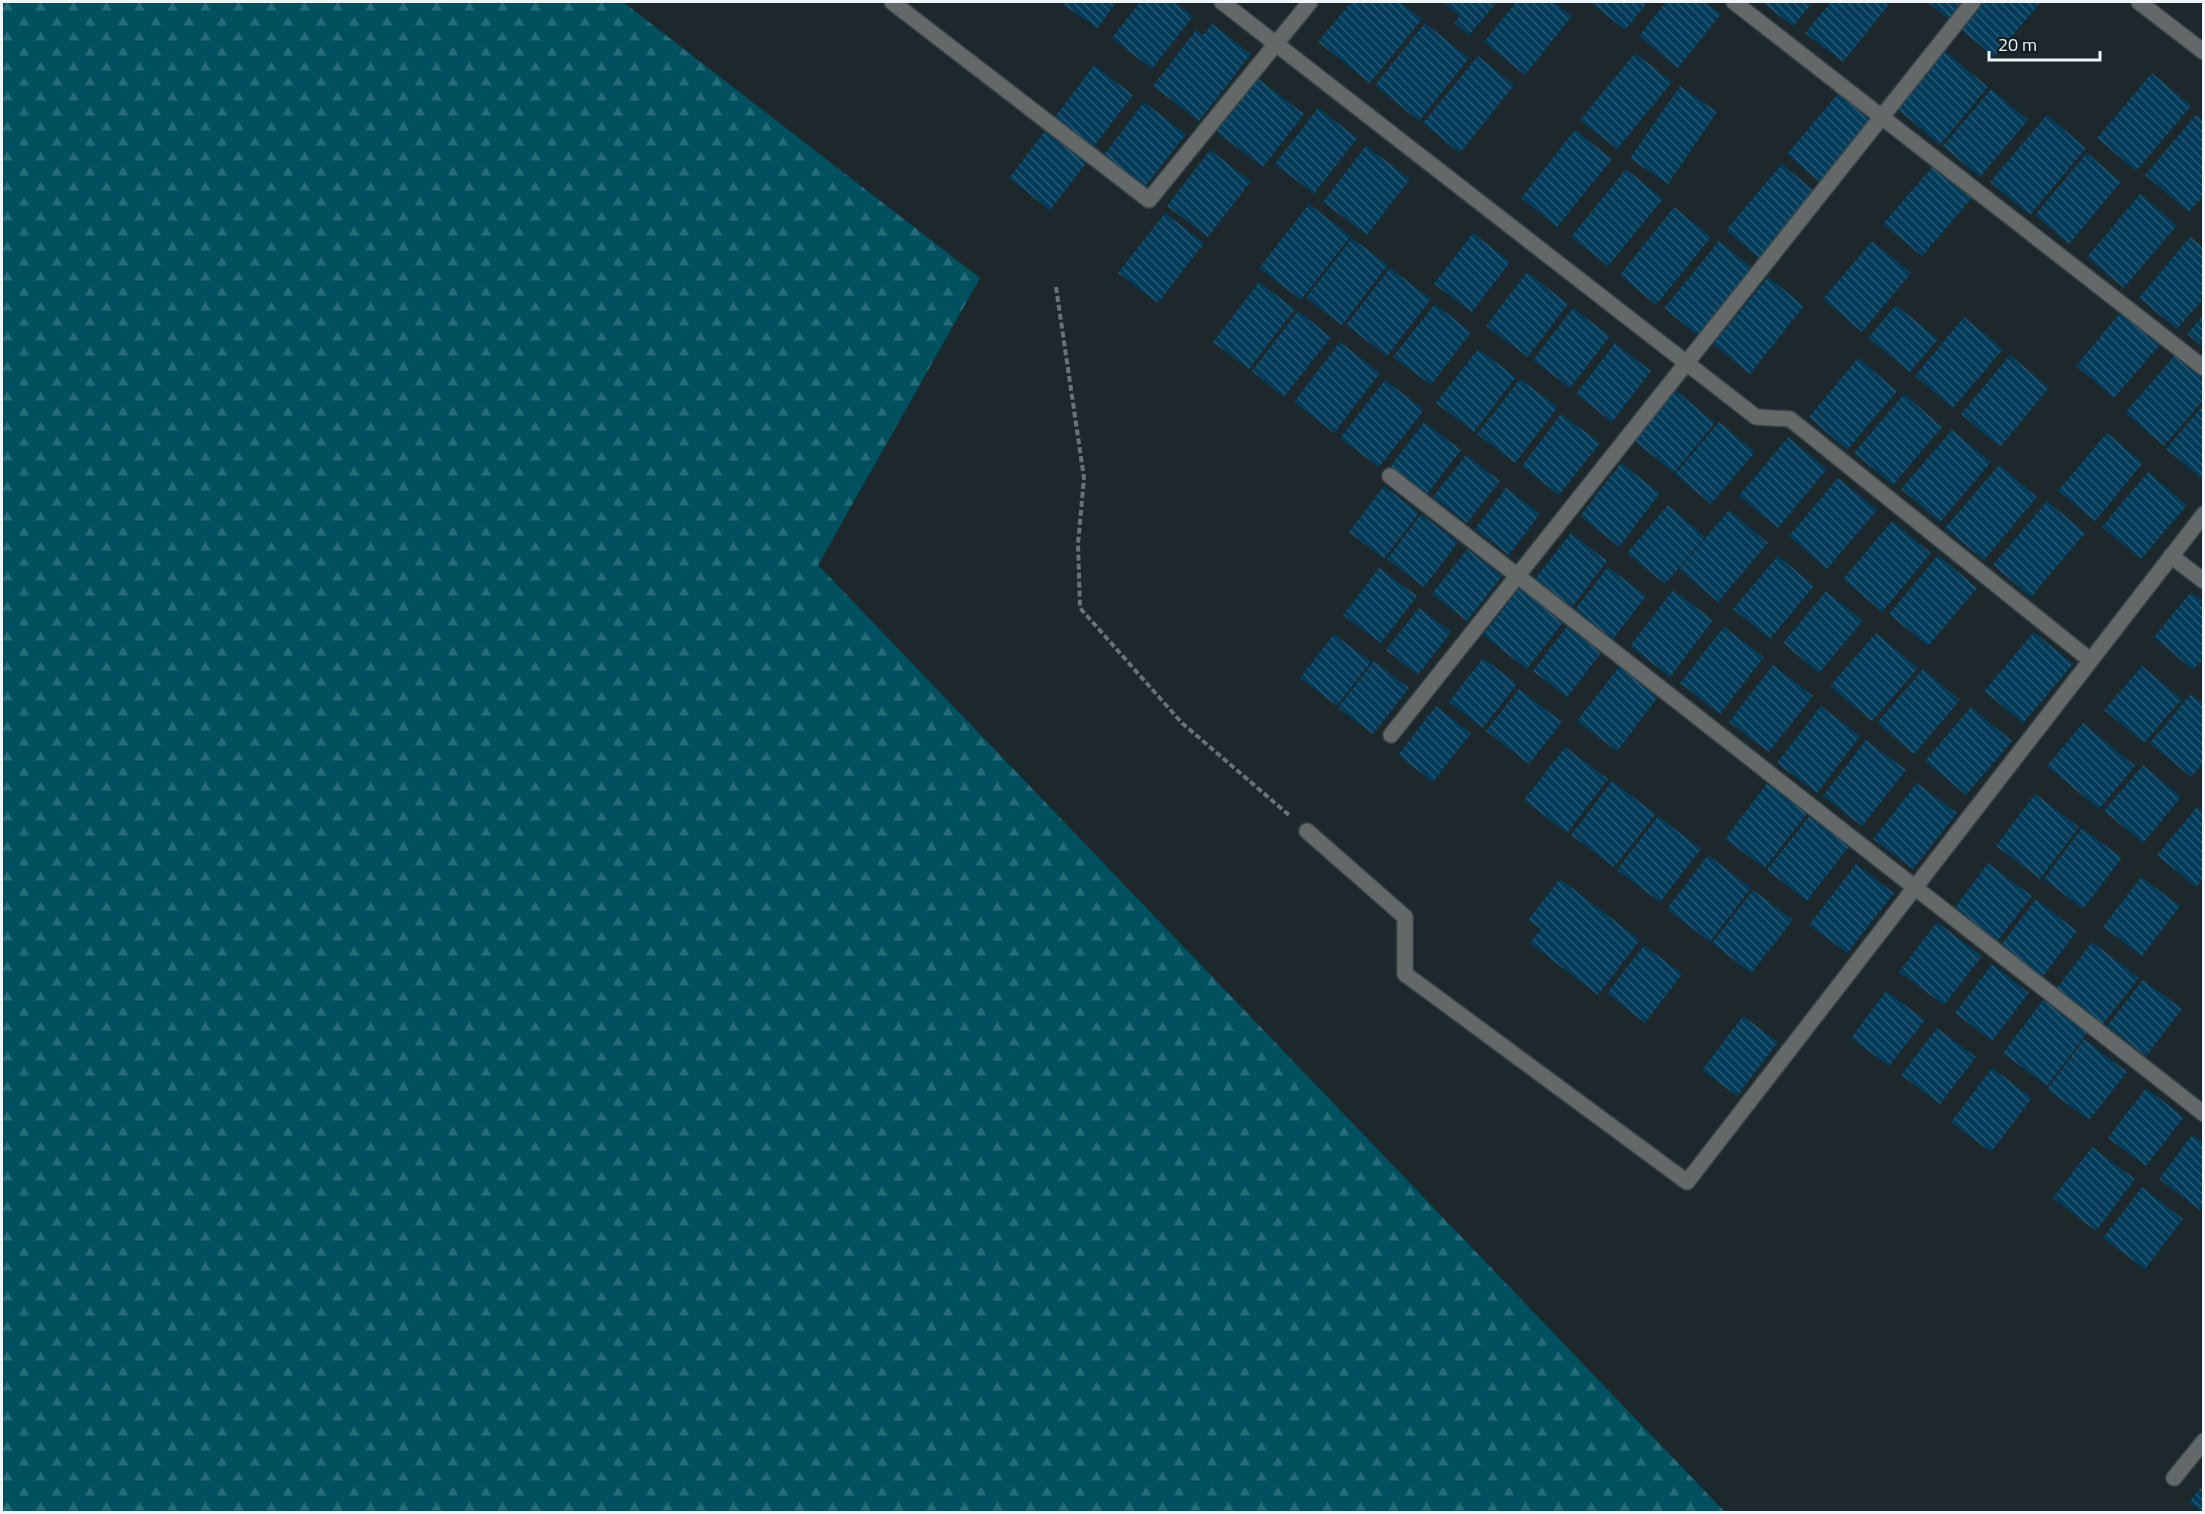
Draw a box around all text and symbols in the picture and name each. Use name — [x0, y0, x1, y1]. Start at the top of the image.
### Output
scale bar — [1989, 24, 2100, 62]
text: 20 m — [1998, 31, 2037, 58]

